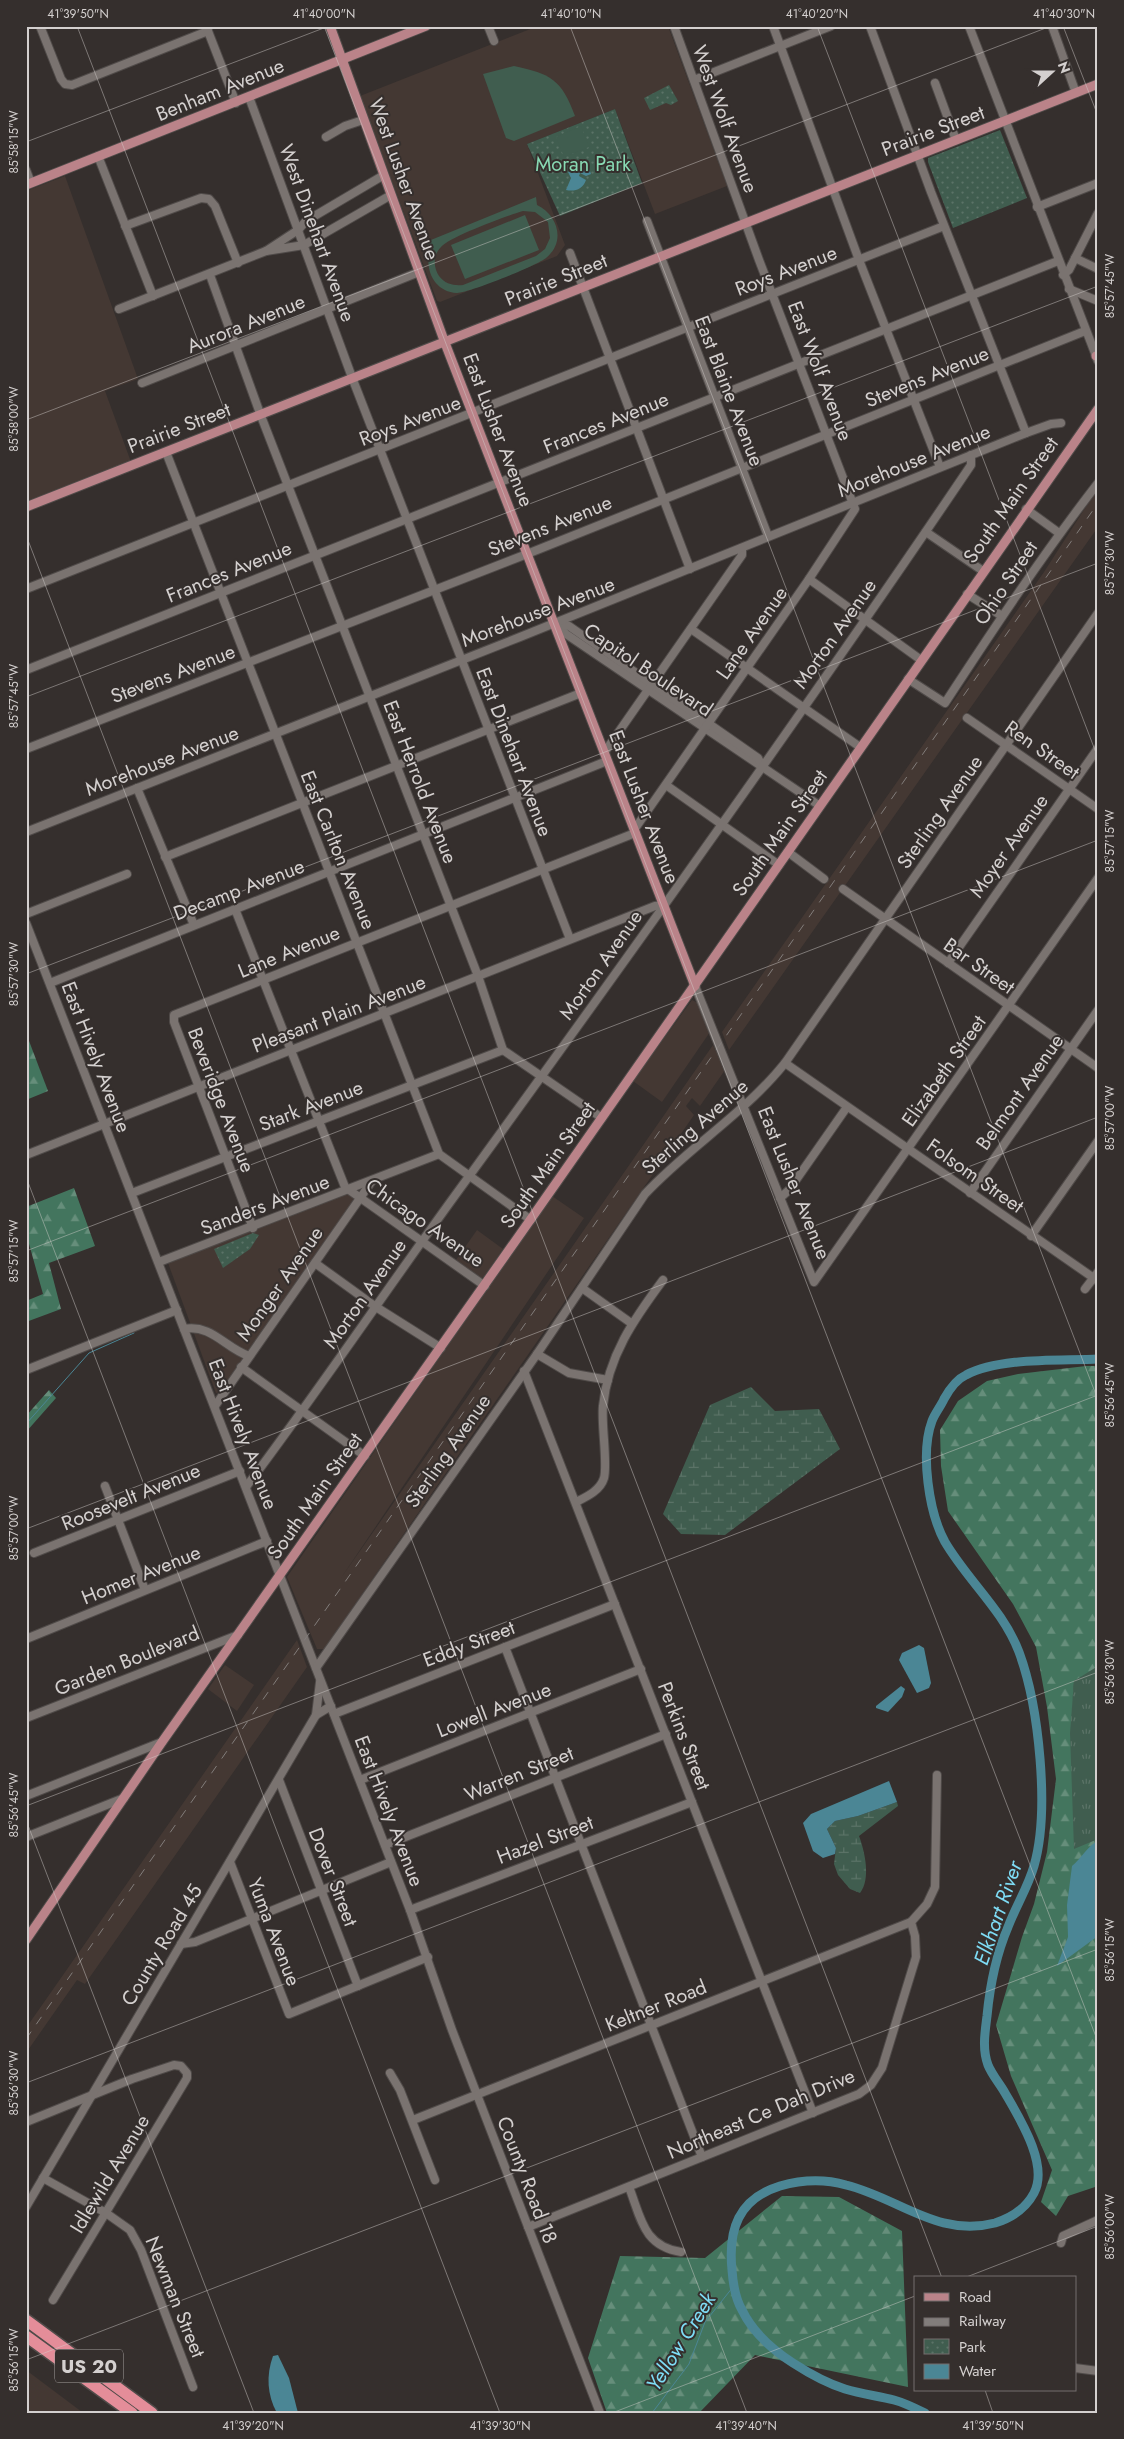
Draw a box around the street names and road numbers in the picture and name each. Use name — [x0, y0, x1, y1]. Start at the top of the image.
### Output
street label: West Wolf Avenue — [685, 41, 765, 197]
street label: Benham Avenue — [152, 51, 288, 129]
street label: West Lusher Avenue — [361, 94, 447, 264]
street label: Prairie Street — [877, 98, 989, 164]
street label: West Dinehart Avenue — [271, 140, 363, 326]
street label: Roys Avenue — [731, 238, 841, 304]
street label: Prairie Street — [500, 246, 612, 314]
street label: Aurora Avenue — [182, 287, 310, 361]
street label: East Wolf Avenue — [780, 297, 860, 445]
street label: East Blaine Avenue — [687, 312, 771, 470]
street label: Stevens Avenue — [861, 339, 993, 415]
street label: East Lusher Avenue — [455, 349, 541, 511]
street label: Frances Avenue — [539, 385, 673, 461]
street label: Roys Avenue — [355, 388, 465, 454]
street label: Prairie Street — [123, 395, 235, 461]
street label: Morehouse Avenue — [833, 417, 995, 505]
street label: South Main Street — [956, 431, 1066, 569]
street label: Stevens Avenue — [484, 488, 616, 564]
street label: Frances Avenue — [162, 534, 296, 610]
street label: Ohio Street — [967, 535, 1045, 631]
street label: Morehouse Avenue — [457, 569, 619, 655]
street label: Morton Avenue — [786, 573, 884, 695]
street label: Lane Avenue — [709, 581, 795, 685]
street label: Capitol Boulevard — [578, 616, 718, 724]
street label: Stevens Avenue — [106, 637, 240, 711]
street label: East Dinehart Avenue — [468, 663, 560, 841]
street label: East Herrold Avenue — [376, 696, 464, 868]
street label: Ren Street — [999, 714, 1086, 787]
street label: Morehouse Avenue — [81, 718, 243, 804]
street label: East Lusher Avenue — [601, 726, 687, 888]
street label: Sterling Avenue — [890, 749, 990, 875]
street label: South Main Street — [725, 764, 835, 902]
street label: East Carlton Avenue — [293, 766, 383, 934]
street label: Moyer Avenue — [962, 788, 1056, 904]
street label: Decamp Avenue — [169, 852, 309, 928]
street label: Morton Avenue — [552, 904, 650, 1026]
street label: Lane Avenue — [234, 918, 344, 986]
street label: Bar Street — [937, 931, 1021, 1001]
street label: Pleasant Plain Avenue — [248, 968, 430, 1060]
street label: East Hively Avenue — [54, 977, 138, 1137]
street label: Elizabeth Street — [895, 1009, 993, 1133]
street label: Beveridge Avenue — [180, 1023, 262, 1177]
street label: Belmont Avenue — [969, 1028, 1071, 1156]
street label: Sterling Avenue — [635, 1072, 755, 1182]
street label: Stark Avenue — [255, 1073, 367, 1139]
street label: South Main Street — [493, 1096, 603, 1234]
street label: East Lusher Avenue — [750, 1102, 838, 1264]
street label: Folsom Street — [920, 1132, 1030, 1220]
street label: Sanders Avenue — [196, 1167, 334, 1243]
street label: Chicago Avenue — [360, 1171, 490, 1275]
street label: Monger Avenue — [230, 1221, 330, 1347]
street label: Morton Avenue — [316, 1233, 414, 1355]
street label: East Hively Avenue — [201, 1354, 285, 1514]
street label: Sterling Avenue — [398, 1388, 498, 1514]
street label: South Main Street — [260, 1427, 370, 1565]
street label: Roosevelt Avenue — [57, 1456, 205, 1538]
street label: Homer Avenue — [77, 1538, 205, 1612]
street label: Eddy Street — [419, 1613, 519, 1675]
street label: Garden Boulevard — [50, 1619, 204, 1703]
street label: Lowell Avenue — [432, 1675, 556, 1745]
street label: Perkins Street — [650, 1678, 718, 1794]
street label: East Hively Avenue — [347, 1731, 431, 1891]
street label: Warren Street — [460, 1739, 578, 1809]
street label: Hazel Street — [492, 1808, 598, 1872]
street label: Dover Street — [301, 1823, 365, 1931]
street label: Yuma Avenue — [240, 1874, 308, 1990]
street label: County Road 45 — [114, 1879, 210, 2011]
street label: Keltner Road — [601, 1972, 711, 2040]
street label: Northeast Ce Dah Drive — [663, 2061, 859, 2167]
street label: Idlewild Avenue — [63, 2109, 157, 2239]
street label: County Road 18 — [489, 2112, 565, 2248]
street label: Newman Street — [137, 2232, 213, 2362]
road number: US 20 — [55, 2350, 123, 2382]

